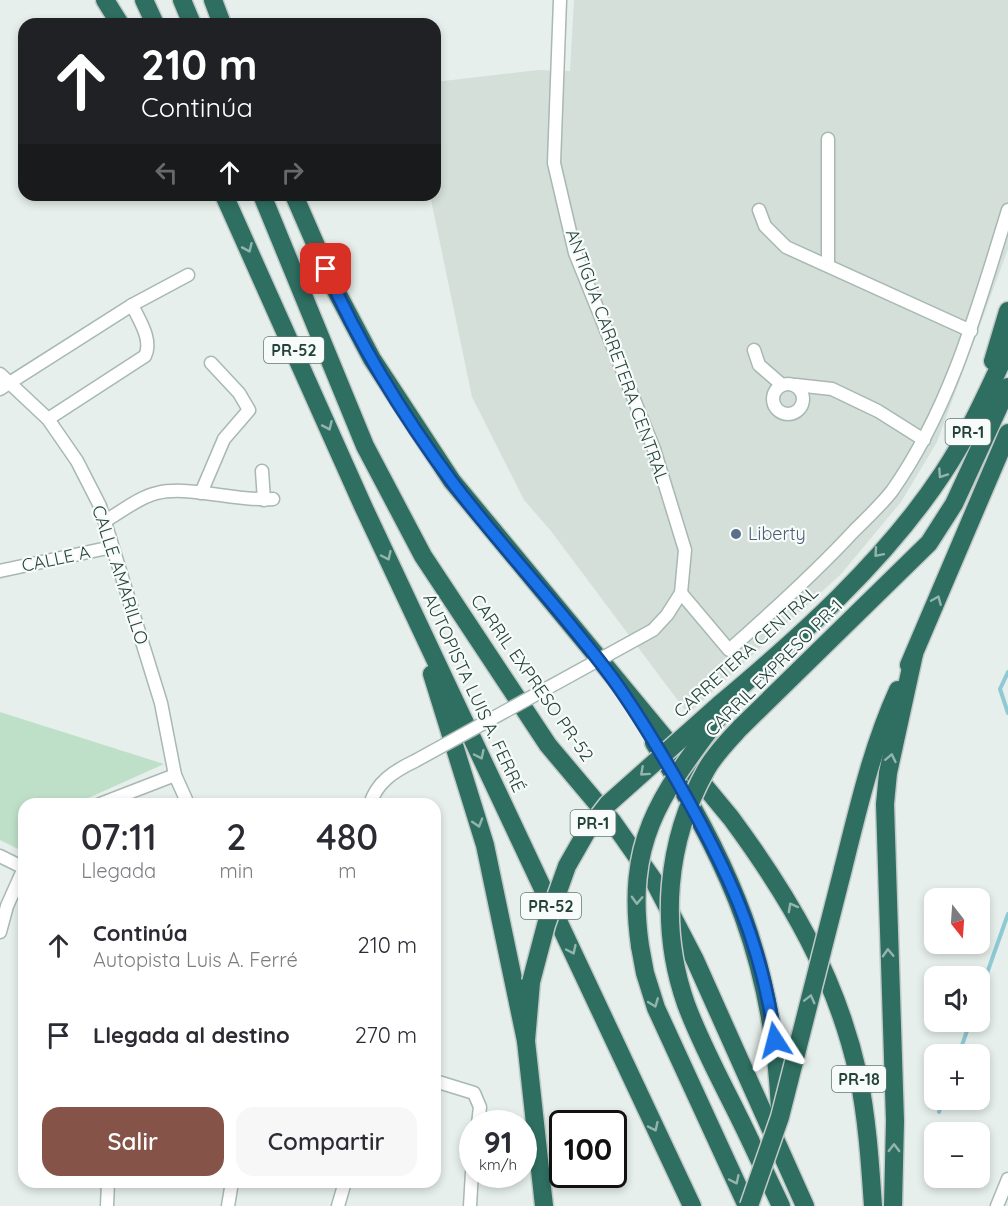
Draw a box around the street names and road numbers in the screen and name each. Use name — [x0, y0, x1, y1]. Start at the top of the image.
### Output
street label: ANTIGUA CARRETERA CENTRAL — [561, 226, 674, 486]
road number: PR-52 — [264, 337, 324, 363]
road number: PR-1 — [946, 419, 990, 445]
street label: CALLE AMARILLO — [87, 502, 154, 647]
street label: CALLE A — [20, 540, 93, 577]
street label: CARRETERA CENTRAL — [669, 580, 823, 723]
street label: AUTOPISTA LUIS A. FERRÉ — [418, 590, 531, 796]
street label: CARRIL EXPRESO PR-52 — [466, 590, 599, 766]
street label: CARRIL EXPRESO PR-1 — [700, 594, 847, 741]
road number: PR-1 — [570, 810, 616, 836]
road number: PR-52 — [521, 893, 581, 919]
road number: PR-18 — [832, 1066, 886, 1092]

